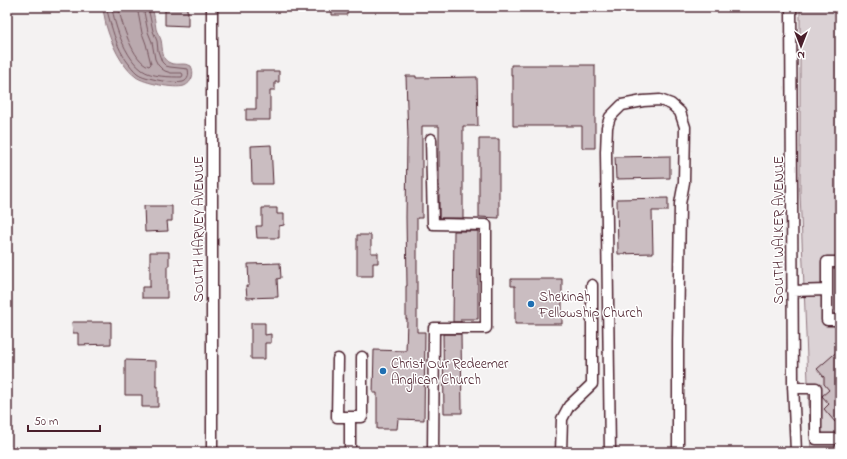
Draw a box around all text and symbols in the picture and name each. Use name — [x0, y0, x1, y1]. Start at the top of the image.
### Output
north arrow — [781, 26, 821, 66]
text: N — [797, 47, 805, 63]
street label: SOUTH HARVEY AVENUE — [189, 156, 210, 302]
street label: SOUTH WALKER AVENUE — [769, 156, 790, 304]
place label: Shekinah Fellowship Church — [538, 287, 642, 324]
marker: Shekinah Fellowship Church — [526, 299, 536, 309]
place label: Christ Our Redeemer Anglican Church — [391, 354, 509, 392]
marker: Christ Our Redeemer Anglican Church — [378, 366, 388, 376]
scale bar — [28, 407, 100, 433]
text: 50 m — [34, 413, 58, 431]

